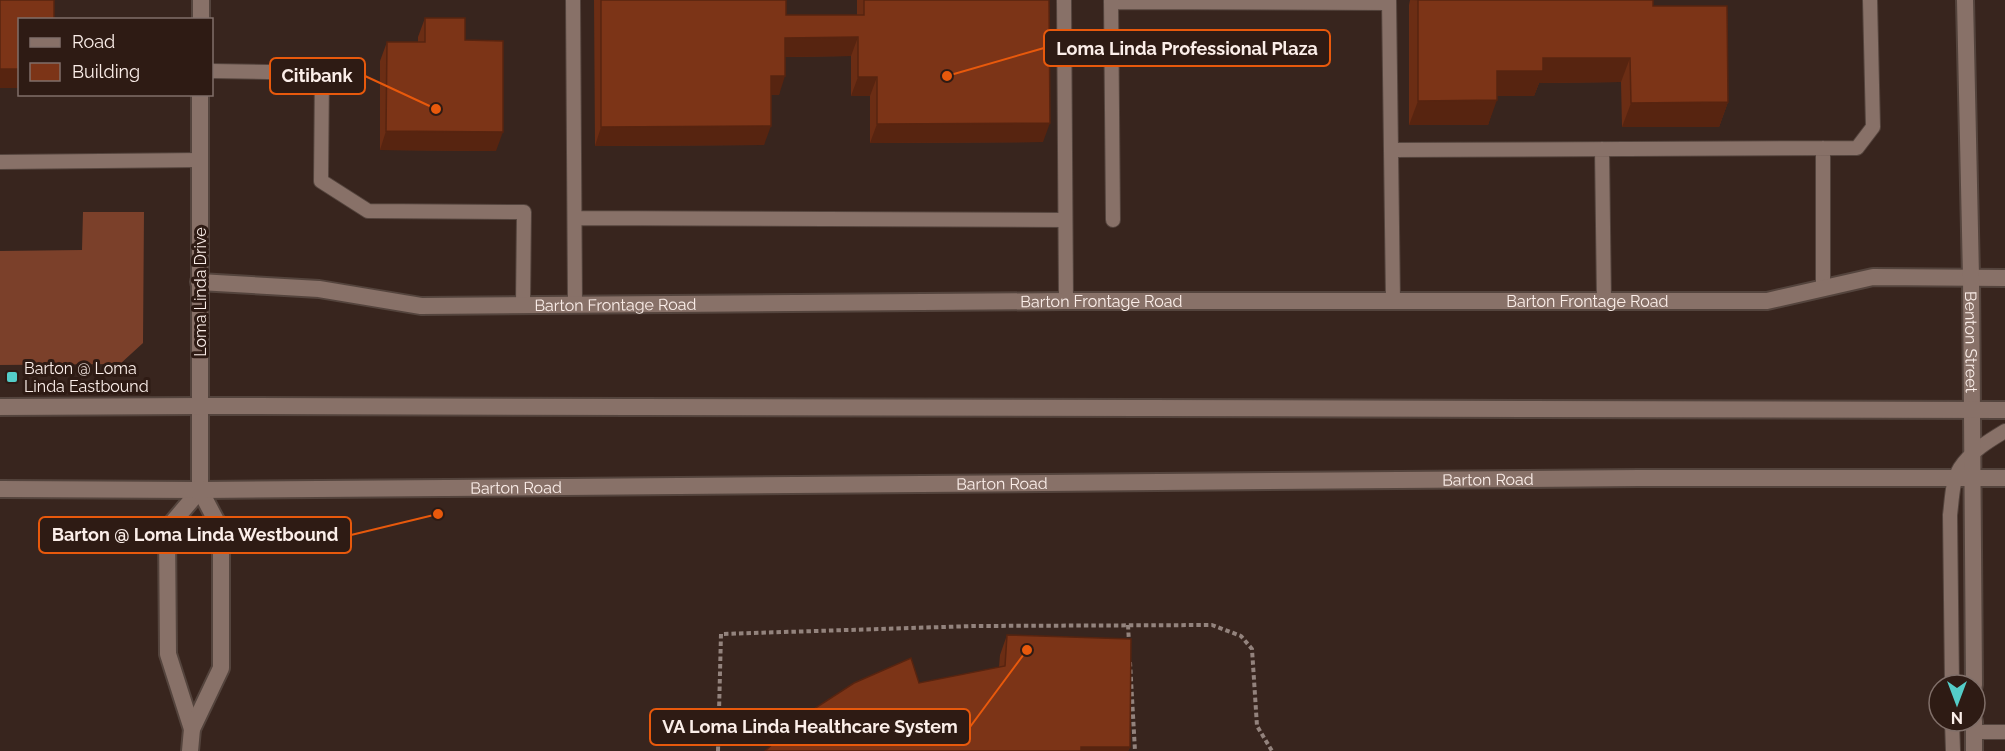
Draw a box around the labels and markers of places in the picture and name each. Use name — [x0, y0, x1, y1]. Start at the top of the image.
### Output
callout: Loma Linda Professional Plaza — [1044, 30, 1330, 66]
callout: Citibank — [270, 58, 365, 94]
place label: Barton @ Loma Linda Eastbound — [24, 359, 149, 396]
marker: Barton @ Loma Linda Eastbound — [5, 370, 19, 384]
callout: Barton @ Loma Linda Westbound — [39, 517, 351, 553]
callout: VA Loma Linda Healthcare System — [650, 709, 970, 745]

